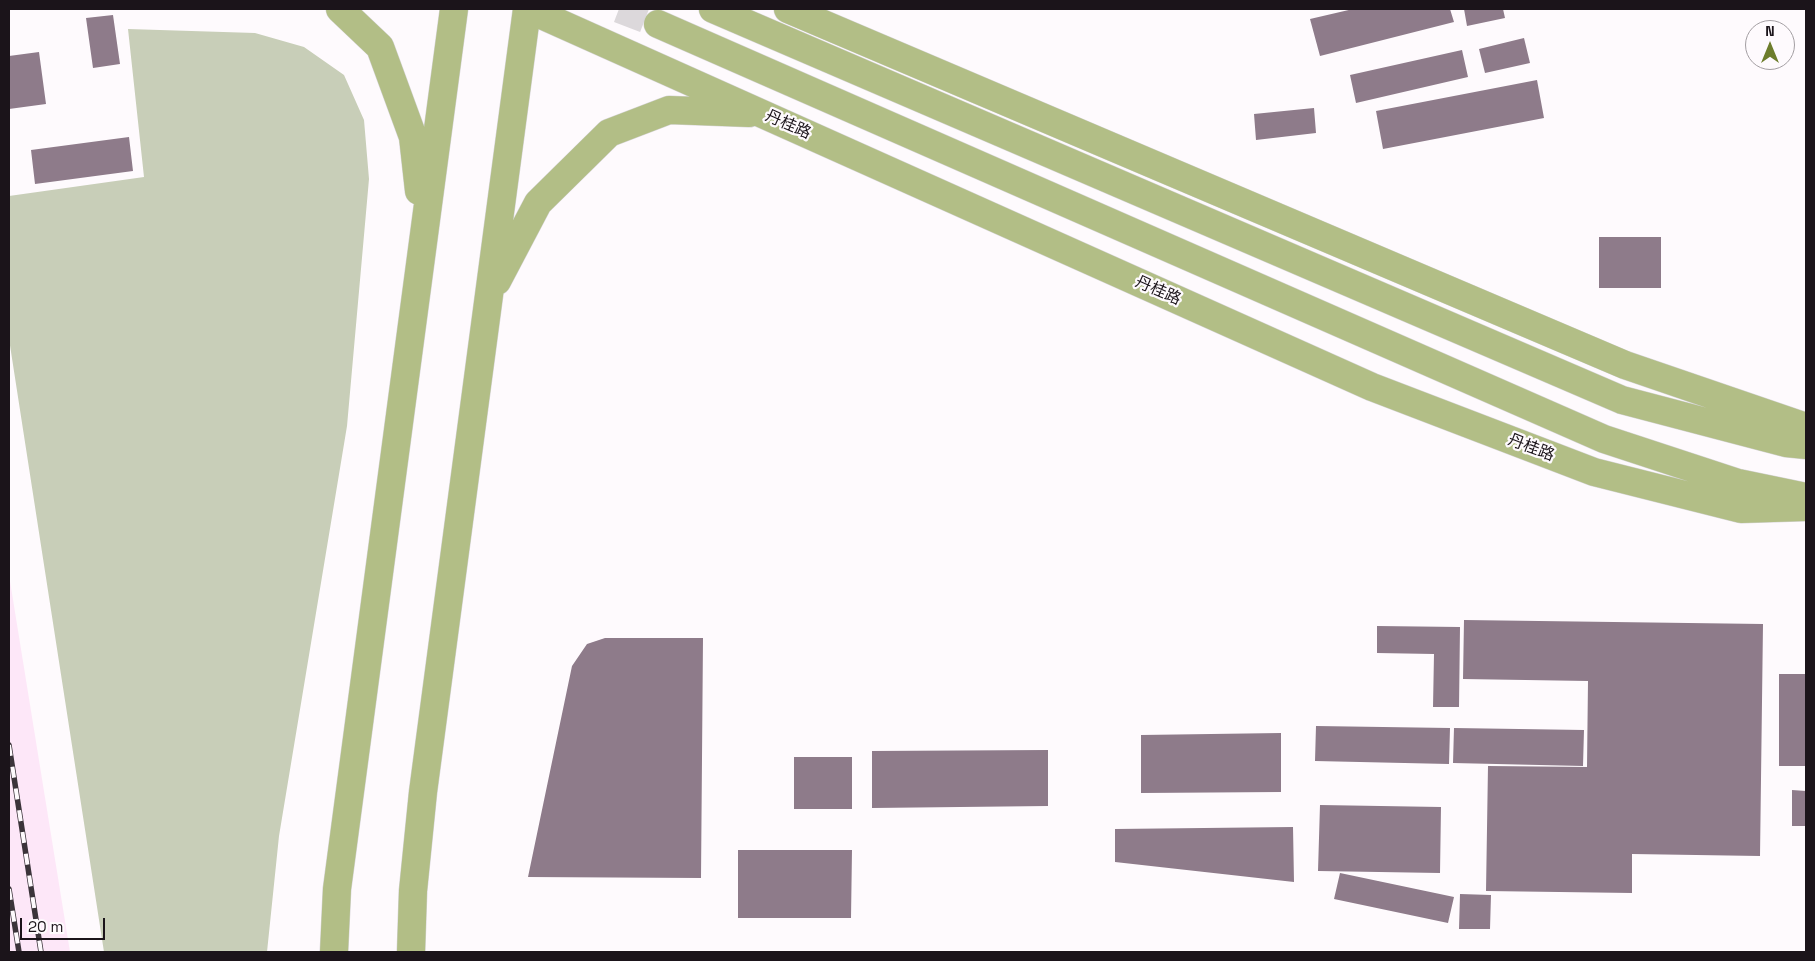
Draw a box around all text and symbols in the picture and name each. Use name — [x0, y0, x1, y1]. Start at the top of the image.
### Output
north arrow — [1745, 20, 1795, 70]
text: N — [1765, 22, 1775, 40]
street label: 丹桂路 — [762, 106, 814, 144]
street label: 丹桂路 — [1132, 272, 1184, 310]
street label: 丹桂路 — [1505, 430, 1557, 466]
scale bar — [22, 908, 108, 940]
text: 20 m — [28, 917, 63, 936]

